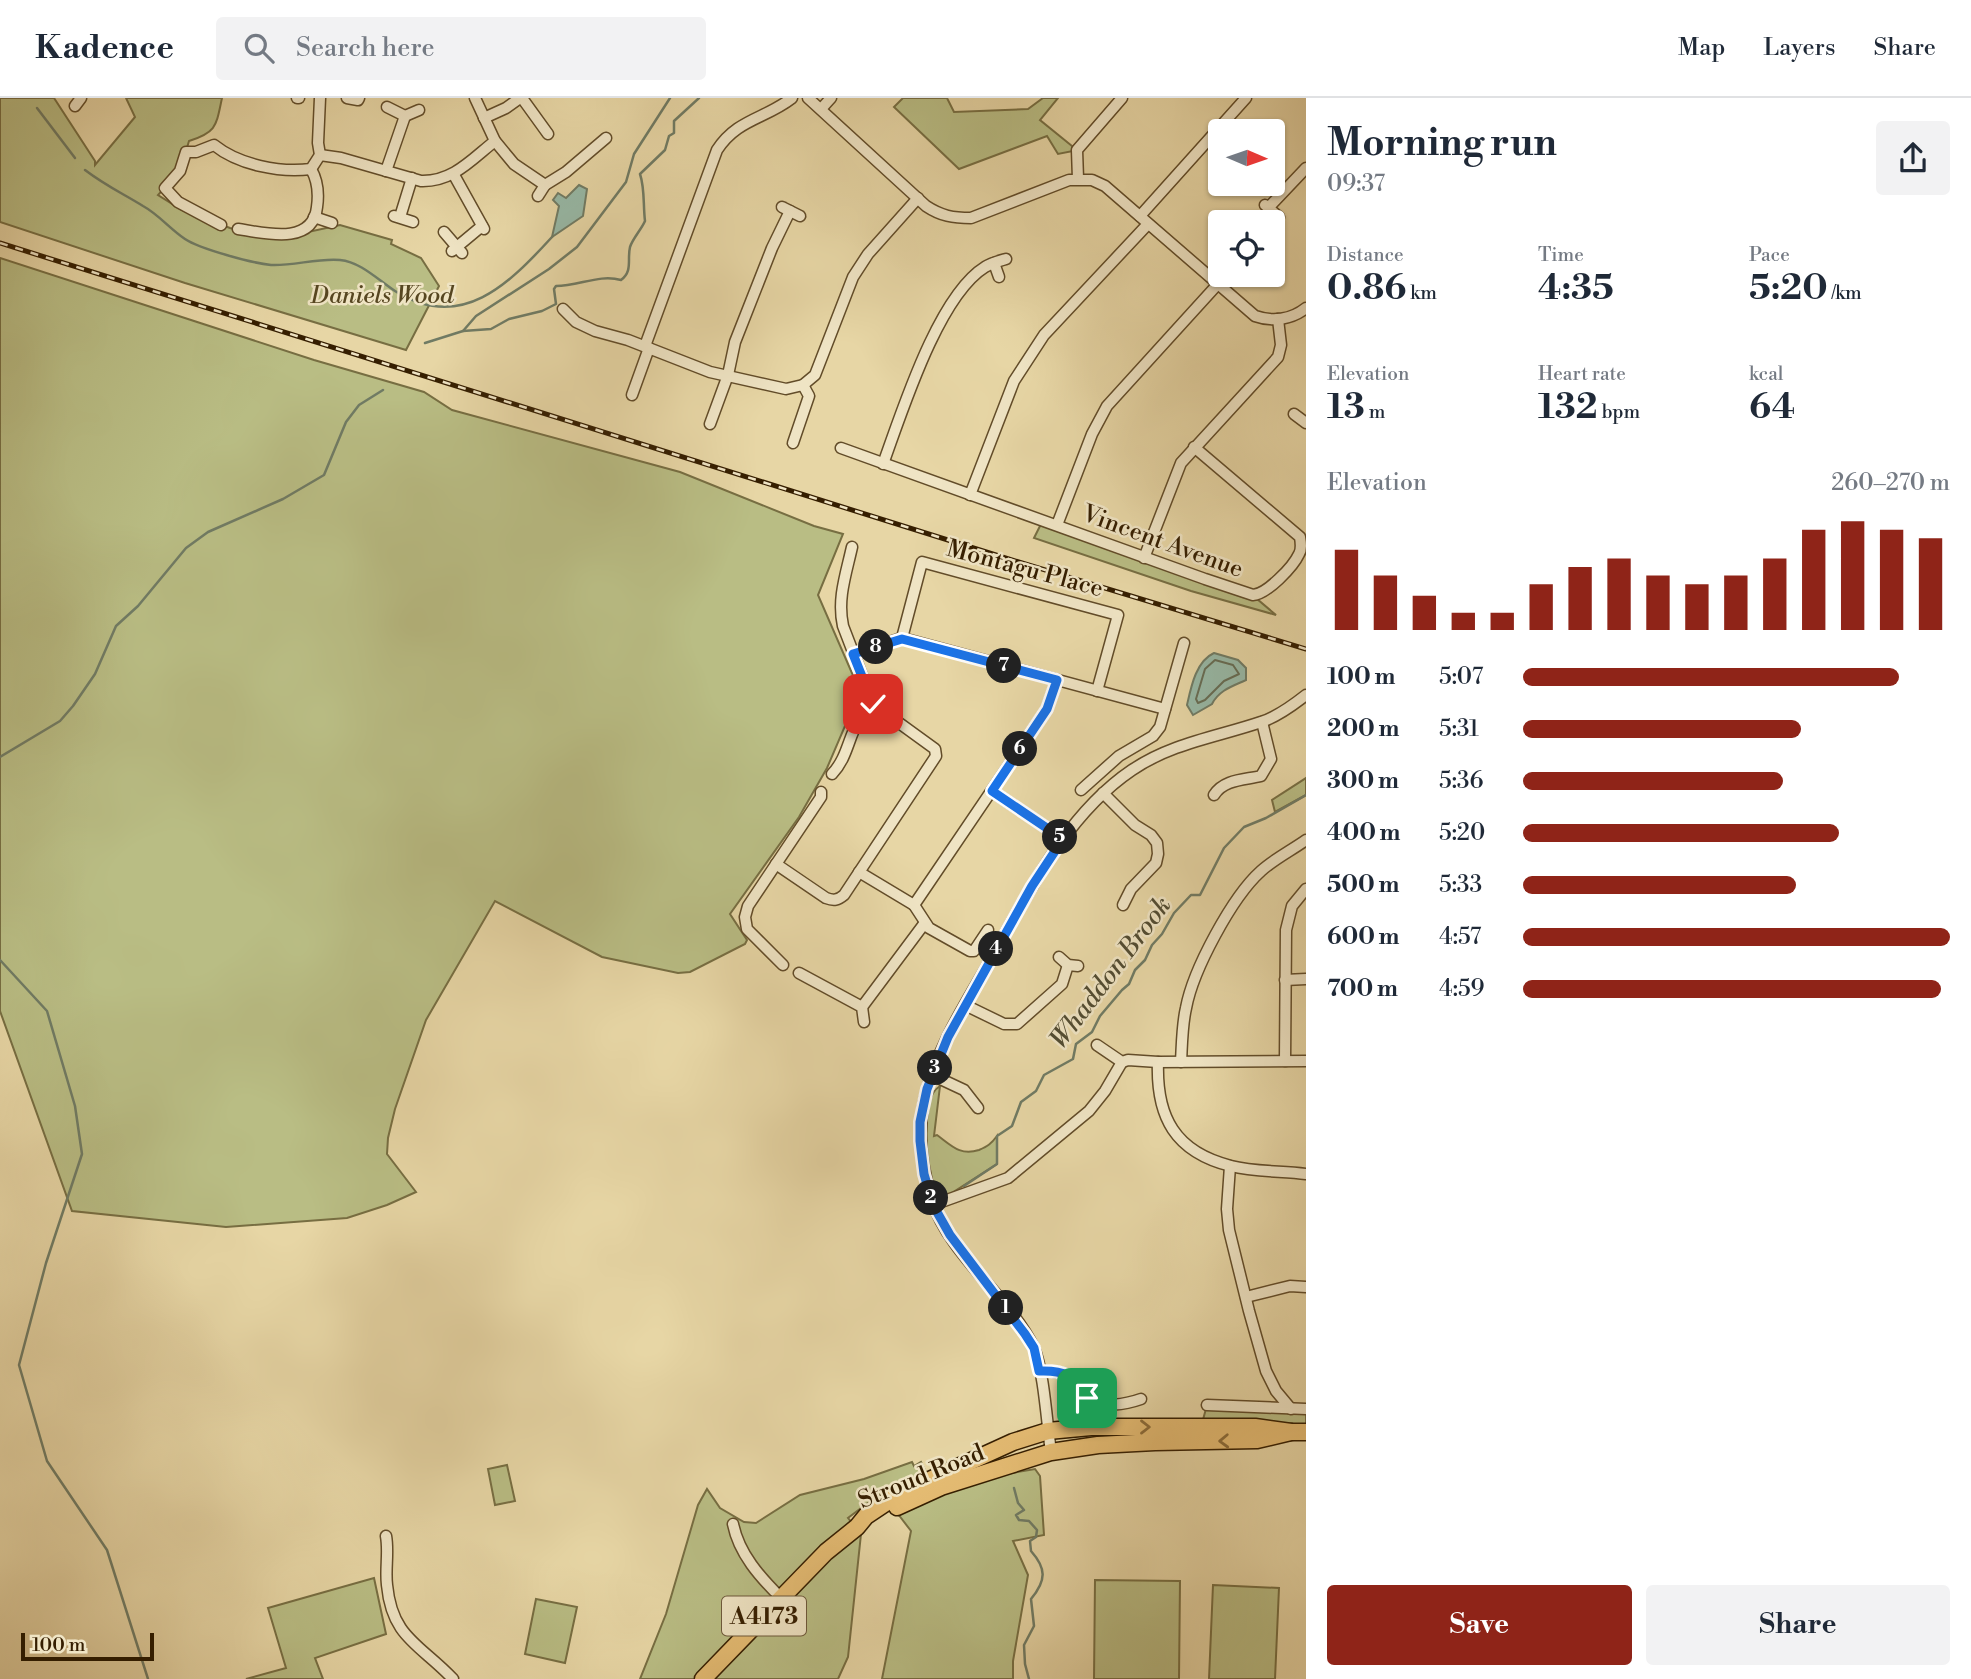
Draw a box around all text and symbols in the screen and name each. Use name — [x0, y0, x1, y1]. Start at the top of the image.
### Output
search box — [216, 17, 706, 80]
text: Kadence — [35, 28, 174, 69]
icon: search — [240, 29, 278, 67]
text: Search here — [296, 32, 435, 64]
text: Map — [1678, 33, 1725, 63]
text: Layers — [1763, 33, 1835, 63]
text: Share — [1873, 33, 1936, 63]
north arrow — [1208, 119, 1284, 196]
map controls — [1208, 119, 1285, 287]
text: Morning run — [1327, 120, 1557, 167]
button: share — [1876, 121, 1950, 195]
text: 09:37 — [1327, 170, 1385, 198]
button: locate — [1208, 210, 1285, 287]
text: Distance — [1327, 243, 1404, 267]
text: Time — [1538, 243, 1584, 267]
text: Pace — [1749, 243, 1790, 267]
text: 0.86 — [1327, 267, 1406, 310]
text: 4:35 — [1538, 267, 1614, 310]
text: 5:20 — [1749, 267, 1828, 310]
park label: Daniels Wood — [310, 281, 455, 311]
text: km — [1406, 281, 1437, 305]
text: /km — [1828, 281, 1862, 305]
text: Elevation — [1327, 362, 1409, 386]
text: Heart rate — [1538, 362, 1626, 386]
text: kcal — [1749, 362, 1783, 386]
text: 13 — [1327, 386, 1365, 429]
text: 132 — [1538, 386, 1598, 429]
text: 64 — [1749, 386, 1795, 429]
text: m — [1365, 400, 1385, 424]
text: bpm — [1598, 400, 1640, 424]
text: Elevation — [1327, 469, 1427, 497]
text: 260–270 m — [1831, 469, 1950, 497]
street label: Vincent Avenue — [1077, 499, 1247, 585]
street label: Montagu Place — [943, 534, 1106, 604]
pin: 8 — [858, 630, 894, 664]
text: 8 — [869, 634, 882, 658]
pin: 7 — [986, 648, 1021, 684]
text: 7 — [998, 653, 1009, 677]
text: 100 m — [1327, 663, 1395, 691]
text: 5:07 — [1439, 663, 1483, 691]
pin — [843, 674, 903, 734]
icon: check — [854, 685, 892, 723]
text: 200 m — [1327, 715, 1399, 743]
text: 5:31 — [1439, 715, 1479, 743]
pin: 6 — [1002, 732, 1038, 766]
text: 6 — [1014, 736, 1025, 760]
text: 300 m — [1327, 767, 1399, 795]
text: 5:36 — [1439, 767, 1484, 795]
text: 400 m — [1327, 819, 1400, 847]
text: 5:20 — [1439, 819, 1485, 847]
pin: 5 — [1042, 820, 1078, 854]
text: 5 — [1054, 824, 1065, 848]
text: 500 m — [1327, 871, 1399, 899]
text: 5:33 — [1439, 871, 1482, 899]
water label: Whaddon Brook — [1043, 890, 1178, 1055]
text: 600 m — [1327, 923, 1400, 951]
text: 4:57 — [1439, 923, 1481, 951]
pin: 4 — [978, 932, 1014, 966]
text: 4 — [989, 936, 1002, 960]
text: 700 m — [1327, 975, 1398, 1003]
text: 4:59 — [1439, 975, 1485, 1003]
pin: 3 — [918, 1051, 953, 1086]
text: 3 — [929, 1055, 940, 1079]
pin: 2 — [914, 1180, 948, 1216]
text: 2 — [925, 1185, 936, 1209]
pin: 1 — [988, 1290, 1024, 1326]
text: 1 — [1001, 1295, 1010, 1319]
pin — [1057, 1368, 1117, 1428]
icon: arrive — [1068, 1379, 1106, 1417]
one-way arrow — [1140, 1419, 1151, 1435]
one-way arrow — [1218, 1434, 1229, 1449]
street label: Stroud Road — [854, 1438, 989, 1516]
button: Save — [1327, 1585, 1632, 1665]
button: Share — [1646, 1585, 1950, 1665]
road number: A4173 — [722, 1596, 806, 1636]
scale bar — [21, 1630, 154, 1662]
text: 100 m — [32, 1633, 85, 1657]

